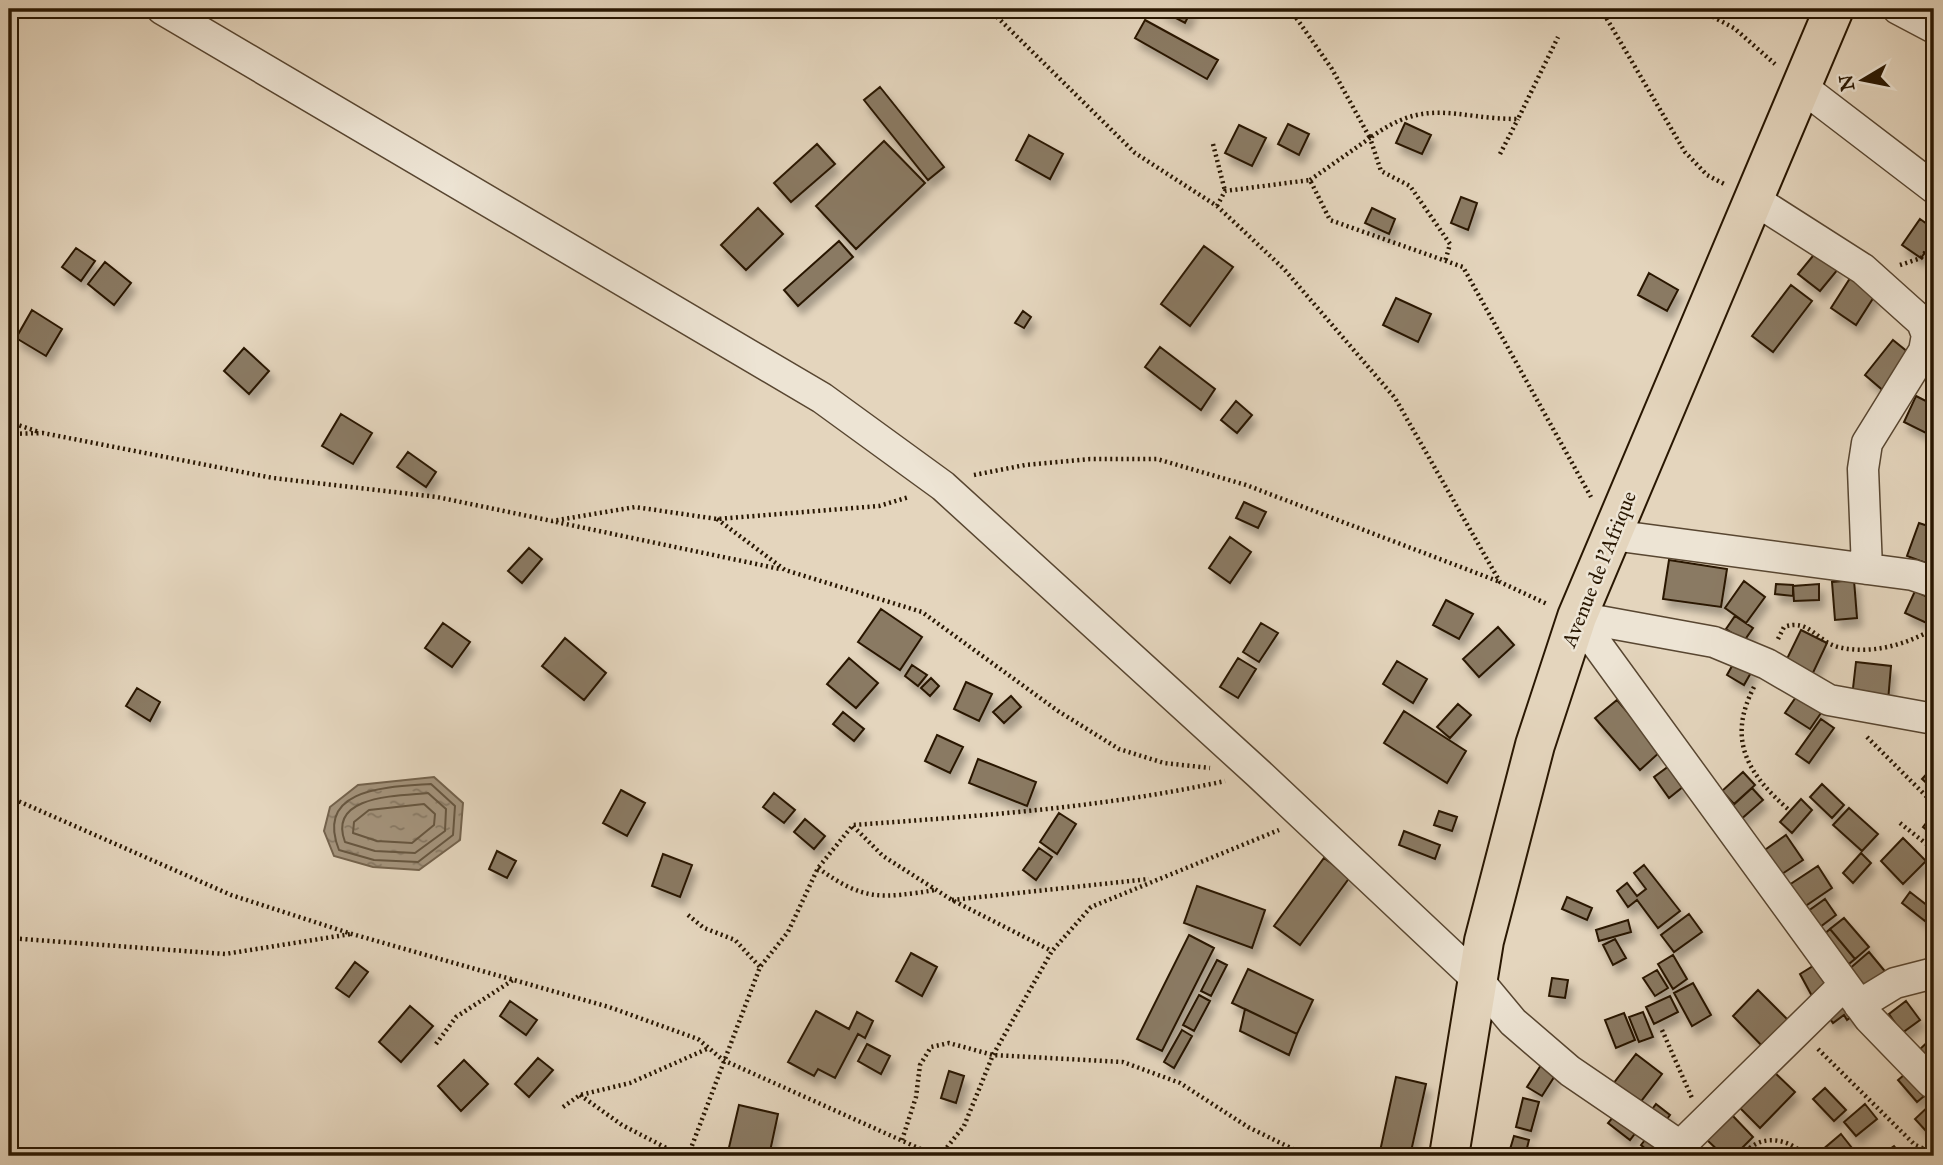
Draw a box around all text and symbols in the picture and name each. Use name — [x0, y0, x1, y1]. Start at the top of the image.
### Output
north arrow — [1828, 46, 1898, 116]
text: N — [1834, 73, 1859, 93]
street label: Avenue de l'Afrique — [1555, 487, 1642, 652]

